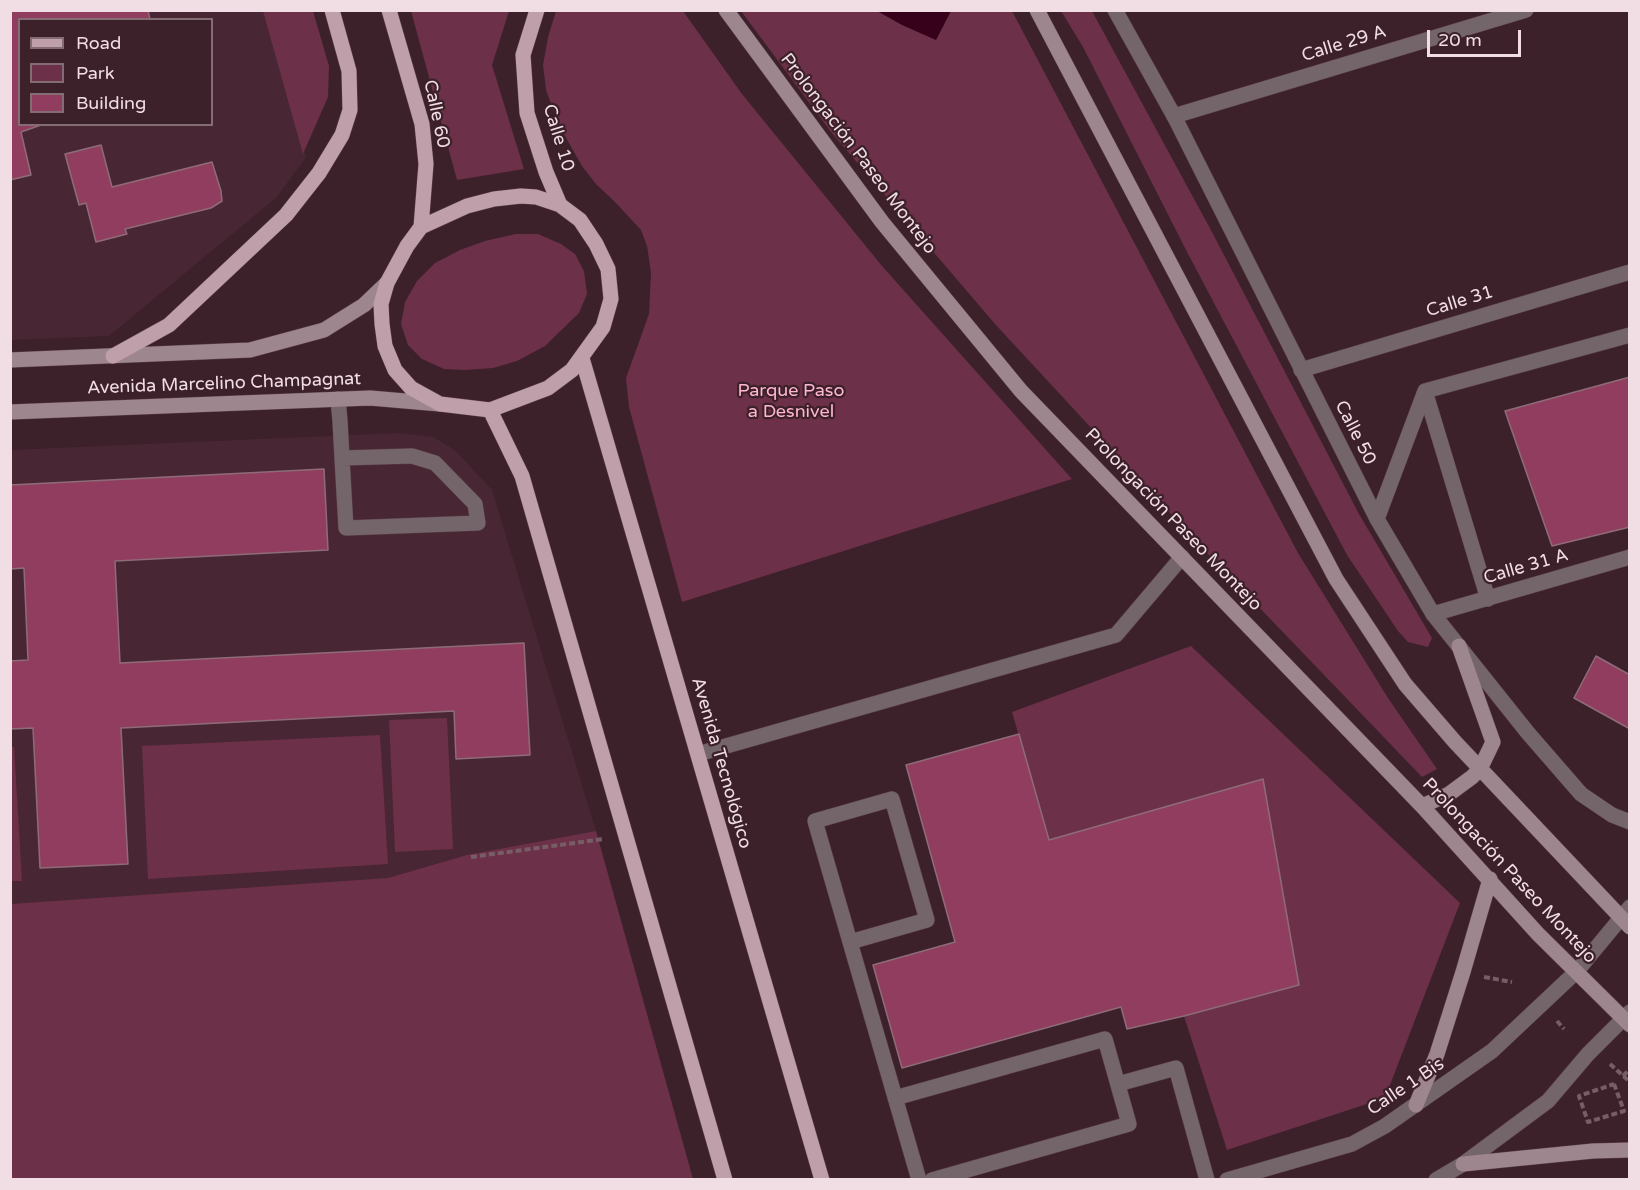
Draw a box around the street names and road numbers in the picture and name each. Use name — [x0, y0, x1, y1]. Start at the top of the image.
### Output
street label: Calle 29 A — [1299, 21, 1389, 67]
street label: Prolongación Paseo Montejo — [775, 49, 941, 259]
street label: Calle 60 — [418, 78, 454, 150]
street label: Calle 10 — [538, 102, 578, 174]
street label: Calle 31 — [1424, 282, 1496, 322]
street label: Avenida Marcelino Champagnat — [87, 368, 361, 400]
street label: Calle 50 — [1330, 397, 1380, 469]
street label: Prolongación Paseo Montejo — [1080, 424, 1266, 616]
street label: Calle 31 A — [1481, 545, 1571, 589]
street label: Avenida Tecnológico — [686, 675, 756, 851]
street label: Prolongación Paseo Montejo — [1417, 774, 1601, 968]
street label: Calle 1 Bis — [1364, 1053, 1448, 1121]

